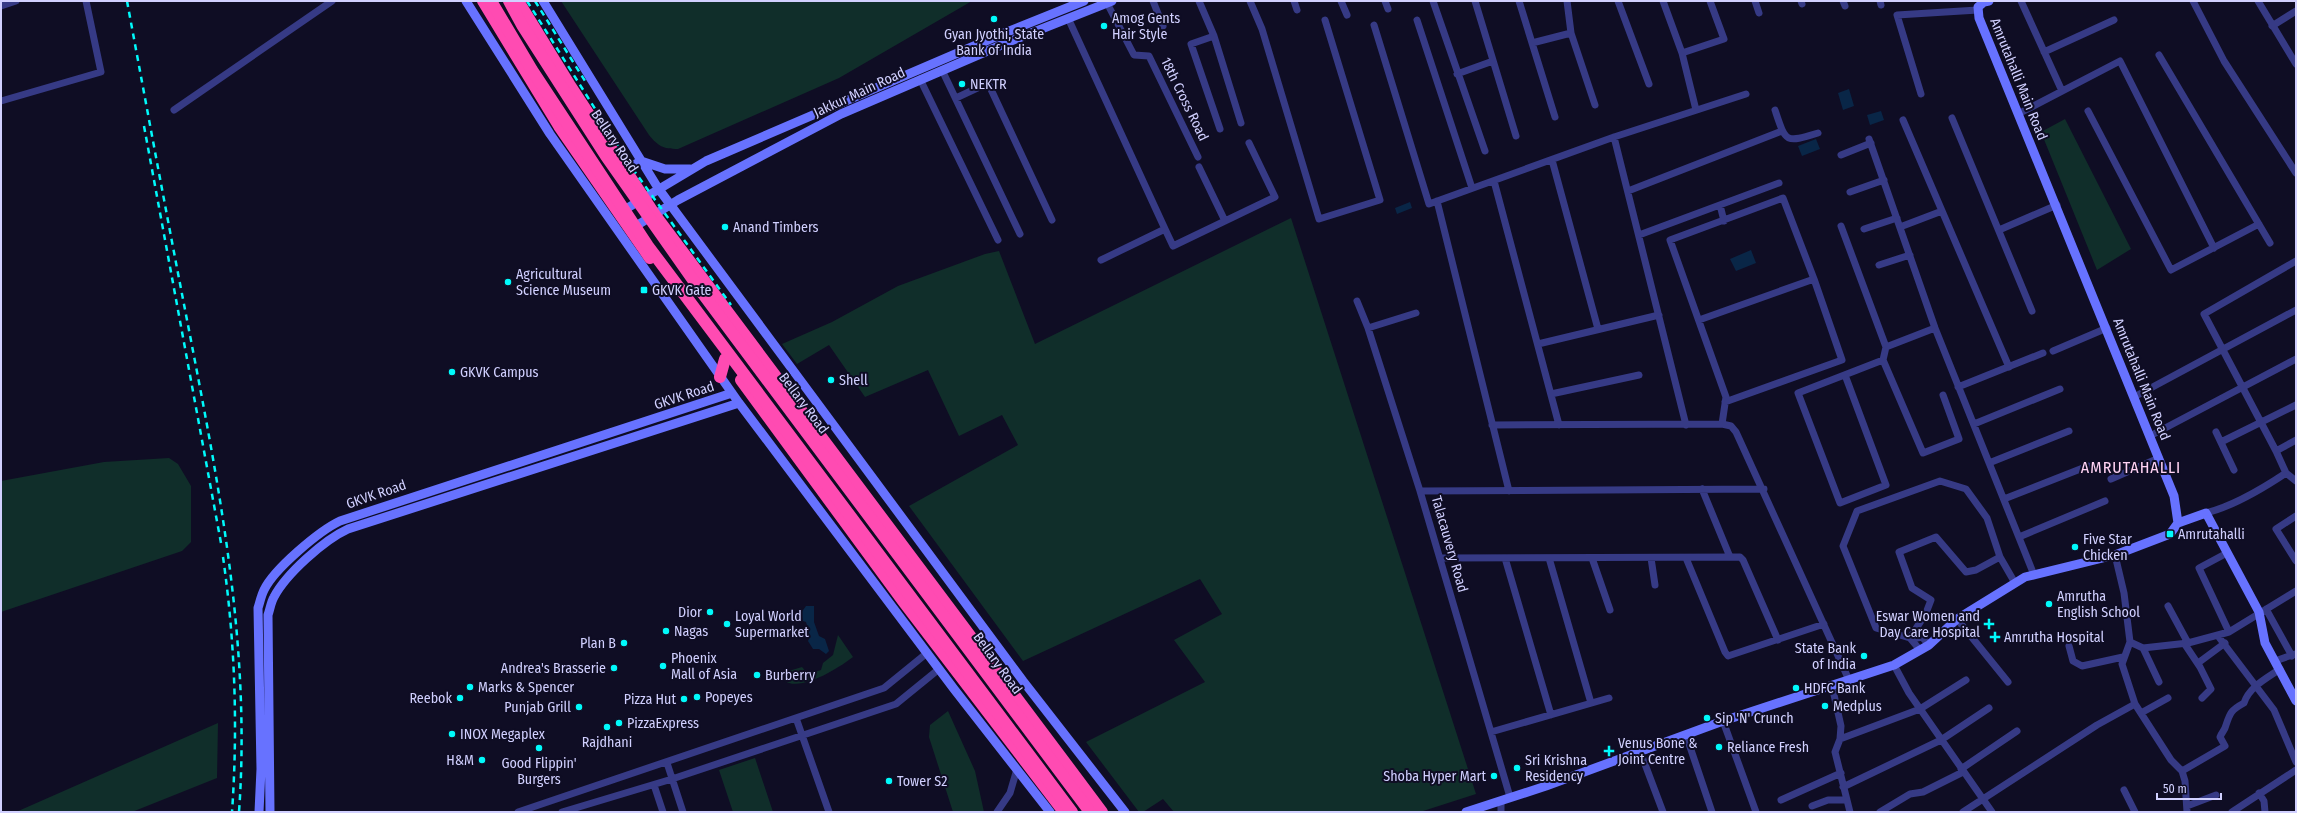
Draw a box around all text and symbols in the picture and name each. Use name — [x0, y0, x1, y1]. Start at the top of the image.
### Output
place label: Amog Gents Hair Style — [1112, 10, 1180, 43]
marker: Gyan Jyothi, State Bank of India — [989, 14, 999, 24]
street label: Amrutahalli Main Road — [1986, 16, 2051, 143]
marker: Amog Gents Hair Style — [1099, 21, 1109, 31]
place label: Gyan Jyothi, State Bank of India — [944, 26, 1044, 59]
street label: 18th Cross Road — [1157, 55, 1212, 144]
street label: Jakkur Main Road — [811, 64, 908, 121]
place label: NEKTR — [970, 76, 1007, 93]
marker: NEKTR — [957, 79, 967, 89]
street label: Bellary Road — [587, 107, 642, 176]
place label: Anand Timbers — [733, 219, 819, 236]
marker: Anand Timbers — [720, 222, 730, 232]
place label: Agricultural Science Museum — [516, 266, 611, 299]
marker: Agricultural Science Museum — [503, 277, 513, 287]
place label: GKVK Gate — [652, 282, 711, 299]
marker: GKVK Gate — [639, 285, 649, 295]
street label: Amrutahalli Main Road — [2109, 316, 2174, 443]
place label: GKVK Campus — [460, 364, 539, 381]
marker: GKVK Campus — [447, 367, 457, 377]
street label: Bellary Road — [775, 369, 832, 437]
place label: Shell — [839, 372, 868, 389]
marker: Shell — [826, 375, 836, 385]
street label: GKVK Road — [652, 378, 716, 413]
district label: AMRUTAHALLI — [2081, 458, 2181, 477]
street label: GKVK Road — [344, 476, 408, 513]
street label: Talacauvery Road — [1428, 494, 1471, 594]
place label: Amrutahalli — [2178, 526, 2245, 543]
marker: Amrutahalli — [2165, 529, 2175, 539]
place label: Five Star Chicken — [2083, 531, 2132, 564]
marker: Five Star Chicken — [2070, 542, 2080, 552]
place label: Amrutha English School — [2057, 588, 2140, 621]
marker: Amrutha English School — [2044, 599, 2054, 609]
place label: Dior — [678, 604, 702, 621]
marker: Dior — [705, 607, 715, 617]
place label: Loyal World Supermarket — [735, 608, 809, 641]
place label: Eswar Women and Day Care Hospital — [1876, 608, 1980, 641]
marker: Eswar Women and Day Care Hospital — [1983, 618, 1995, 630]
marker: Loyal World Supermarket — [722, 619, 732, 629]
place label: Nagas — [674, 623, 708, 640]
marker: Nagas — [661, 626, 671, 636]
street label: Bellary Road — [969, 629, 1026, 697]
place label: Amrutha Hospital — [2004, 629, 2104, 646]
marker: Amrutha Hospital — [1989, 631, 2001, 643]
place label: Plan B — [580, 635, 616, 652]
marker: Plan B — [619, 638, 629, 648]
place label: State Bank of India — [1795, 640, 1856, 673]
place label: Phoenix Mall of Asia — [671, 650, 737, 683]
marker: State Bank of India — [1859, 651, 1869, 661]
place label: Andrea's Brasserie — [501, 660, 606, 677]
marker: Phoenix Mall of Asia — [658, 661, 668, 671]
marker: Andrea's Brasserie — [609, 663, 619, 673]
place label: Burberry — [765, 667, 816, 684]
marker: Burberry — [752, 670, 762, 680]
place label: Marks & Spencer — [478, 679, 574, 696]
place label: HDFC Bank — [1804, 680, 1866, 697]
marker: Marks & Spencer — [465, 682, 475, 692]
marker: HDFC Bank — [1791, 683, 1801, 693]
place label: Popeyes — [705, 689, 753, 706]
place label: Reebok — [409, 690, 452, 707]
place label: Pizza Hut — [624, 691, 676, 708]
marker: Popeyes — [692, 692, 702, 702]
marker: Reebok — [455, 693, 465, 703]
marker: Pizza Hut — [679, 694, 689, 704]
place label: Medplus — [1833, 698, 1882, 715]
place label: Punjab Grill — [504, 699, 571, 716]
marker: Medplus — [1820, 701, 1830, 711]
marker: Punjab Grill — [574, 702, 584, 712]
place label: Sip 'N' Crunch — [1715, 710, 1794, 727]
marker: Sip 'N' Crunch — [1702, 713, 1712, 723]
place label: PizzaExpress — [627, 715, 699, 732]
marker: PizzaExpress — [614, 718, 624, 728]
marker: Rajdhani — [602, 722, 612, 732]
place label: INOX Megaplex — [460, 726, 546, 743]
marker: INOX Megaplex — [447, 729, 457, 739]
place label: Rajdhani — [582, 734, 632, 751]
place label: Venus Bone & Joint Centre — [1618, 735, 1698, 768]
place label: Reliance Fresh — [1727, 739, 1809, 756]
marker: Reliance Fresh — [1714, 742, 1724, 752]
marker: Good Flippin' Burgers — [534, 743, 544, 753]
marker: Venus Bone & Joint Centre — [1603, 745, 1615, 757]
place label: H&M — [446, 752, 474, 769]
place label: Sri Krishna Residency — [1525, 752, 1587, 785]
marker: H&M — [477, 755, 487, 765]
place label: Good Flippin' Burgers — [501, 755, 577, 788]
marker: Sri Krishna Residency — [1512, 763, 1522, 773]
place label: Shoba Hyper Mart — [1383, 768, 1486, 785]
marker: Shoba Hyper Mart — [1489, 771, 1499, 781]
place label: Tower S2 — [897, 773, 947, 790]
scale bar — [2157, 775, 2221, 801]
marker: Tower S2 — [884, 776, 894, 786]
text: 50 m — [2163, 782, 2187, 796]

